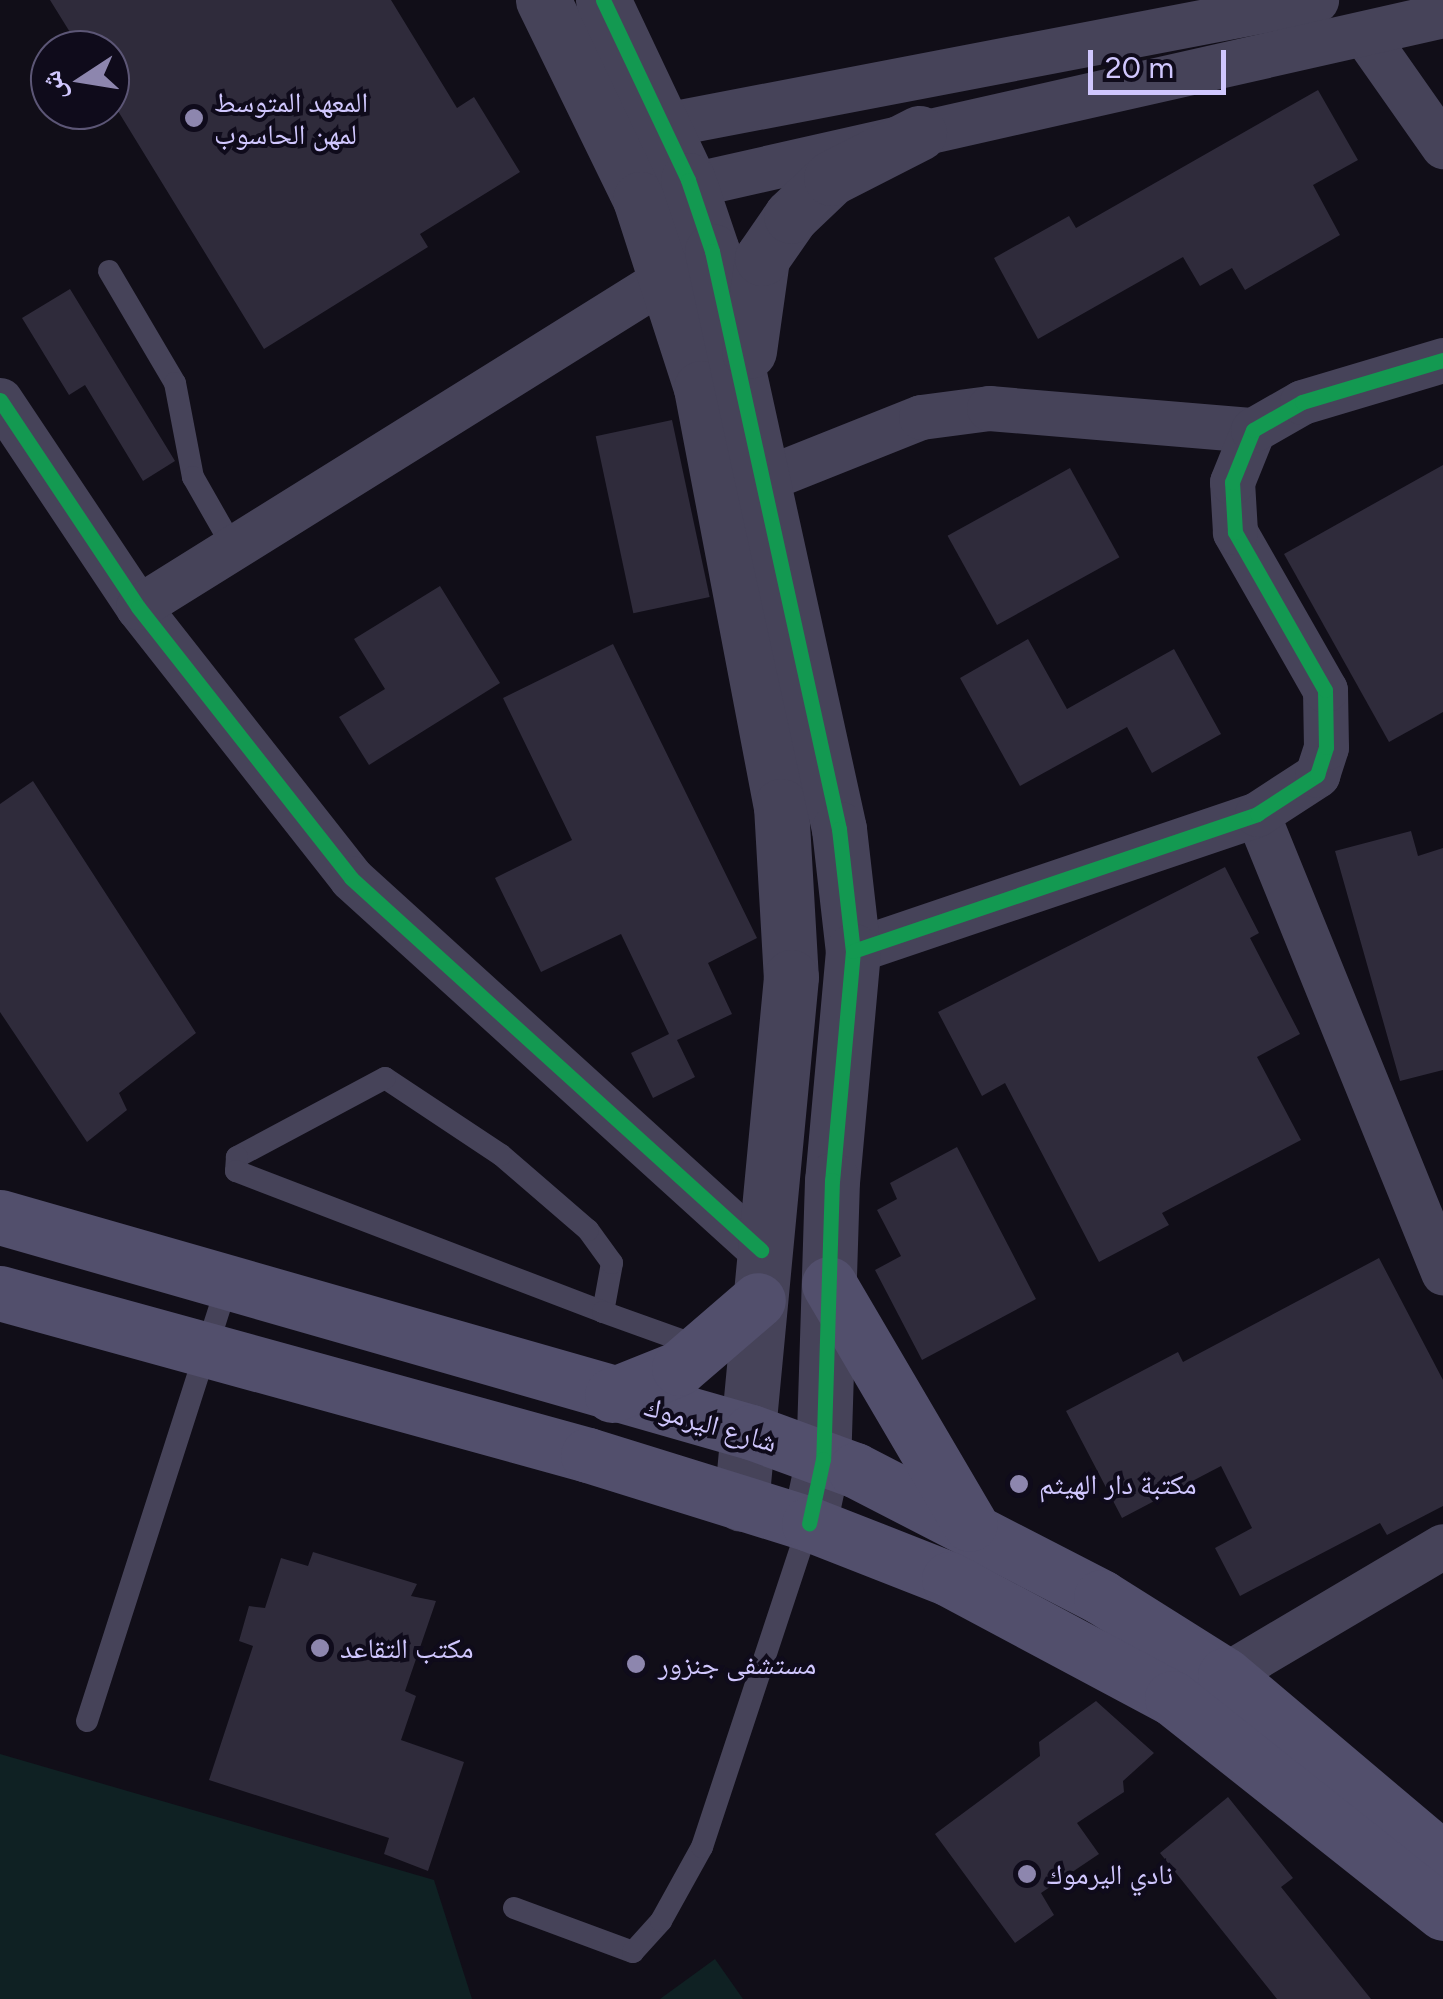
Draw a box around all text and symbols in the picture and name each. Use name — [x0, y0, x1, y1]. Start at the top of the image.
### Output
north arrow — [30, 30, 130, 130]
scale bar — [1093, 30, 1230, 92]
text: 20 m — [1105, 49, 1174, 86]
text: ش — [33, 68, 72, 104]
place label: المعهد المتوسط لمهن الحاسوب — [214, 85, 368, 151]
marker: المعهد المتوسط لمهن الحاسوب — [183, 107, 205, 129]
street label: شارع اليرموك — [641, 1389, 781, 1459]
place label: مكتبة دار الهيثم — [1039, 1467, 1197, 1501]
marker: مكتبة دار الهيثم — [1008, 1473, 1030, 1495]
place label: مكتب التقاعد — [340, 1631, 474, 1665]
marker: مكتب التقاعد — [309, 1637, 331, 1659]
place label: مستشفى جنزور — [658, 1647, 816, 1681]
marker: مستشفى جنزور — [623, 1651, 649, 1677]
place label: نادي اليرموك — [1047, 1857, 1173, 1891]
marker: نادي اليرموك — [1016, 1863, 1038, 1885]

